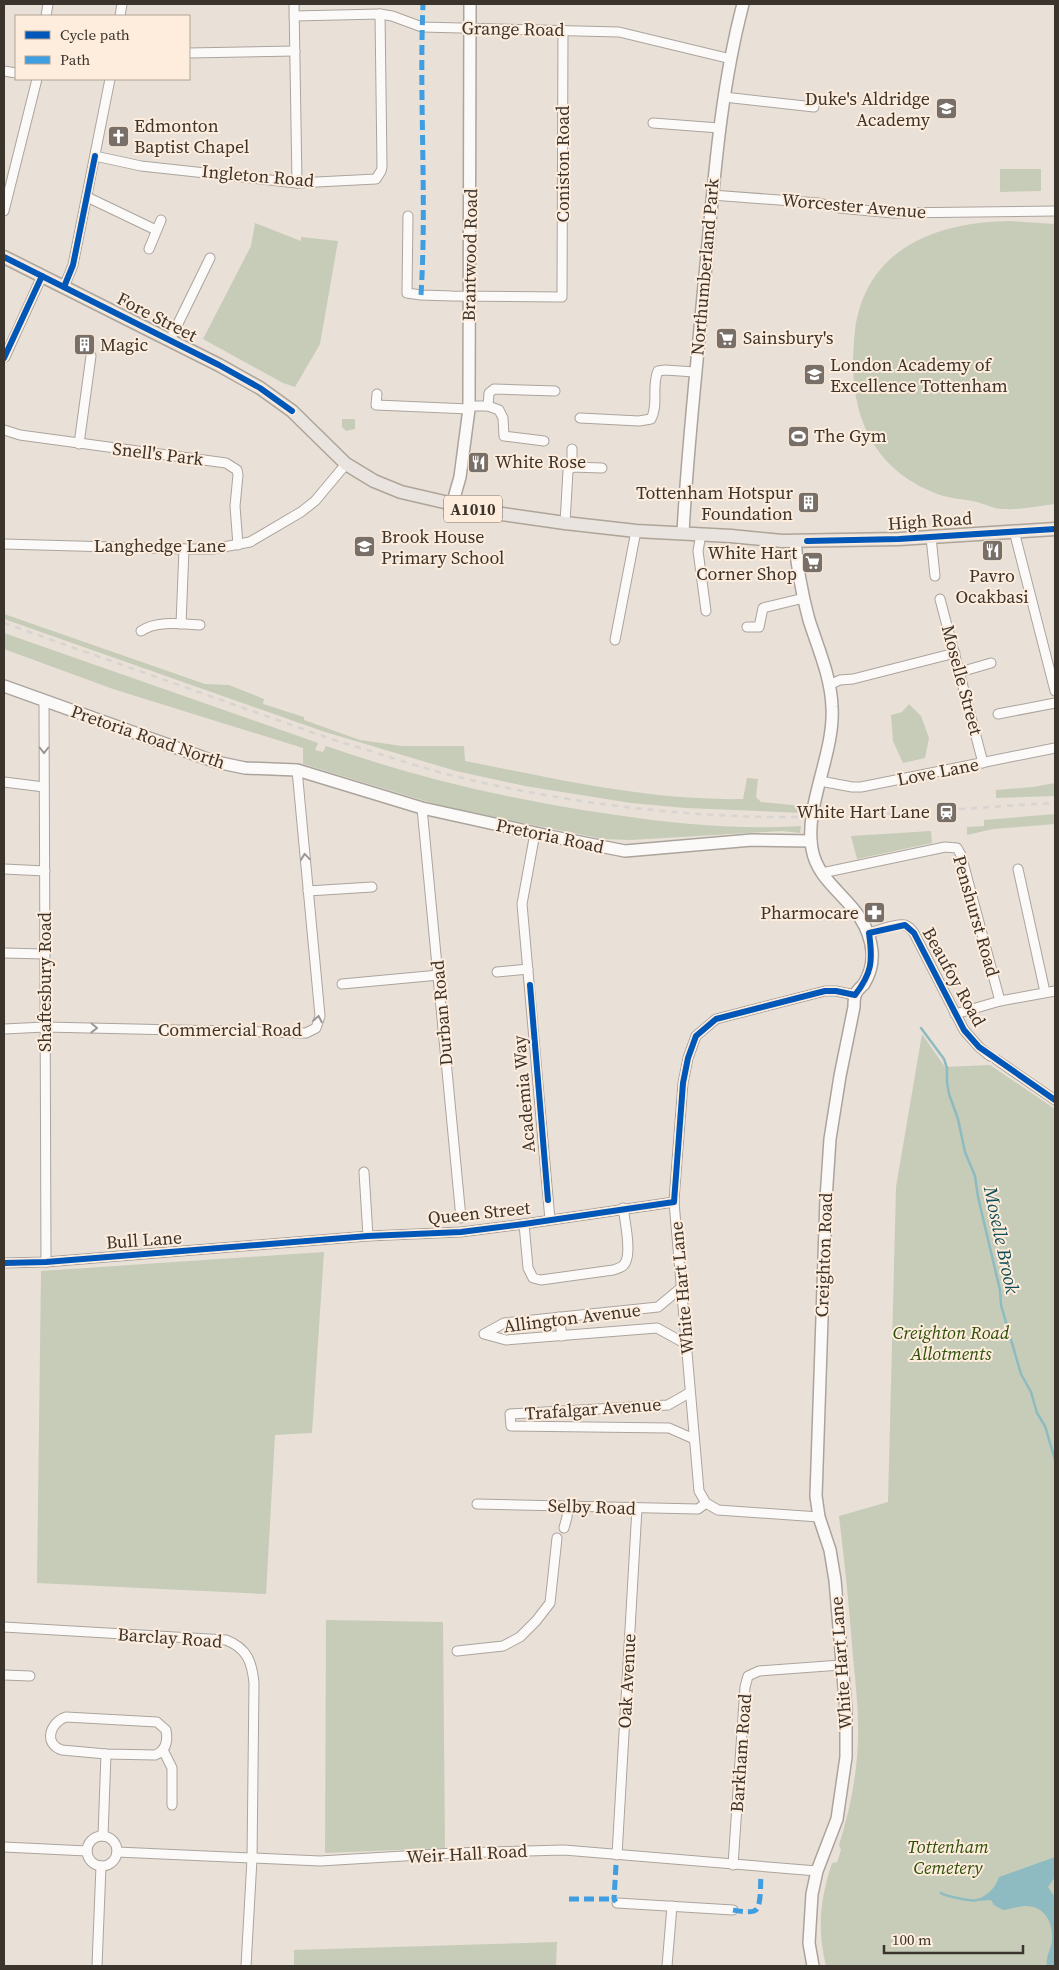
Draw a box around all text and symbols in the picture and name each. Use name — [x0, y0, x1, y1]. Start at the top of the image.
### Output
legend — [15, 15, 190, 80]
street label: Grange Road — [461, 15, 565, 42]
text: Cycle path — [60, 24, 130, 45]
text: Path — [60, 49, 90, 70]
place label: Duke's Aldridge Academy — [805, 86, 931, 132]
school or university icon: Duke's Aldridge Academy — [934, 97, 958, 121]
street label: Coniston Road — [550, 106, 575, 222]
place label: Edmonton Baptist Chapel — [134, 113, 249, 159]
church icon: Edmonton Baptist Chapel — [106, 124, 130, 148]
street label: Ingleton Road — [201, 158, 315, 193]
street label: Northumberland Park — [684, 177, 725, 357]
street label: Worcester Avenue — [781, 187, 927, 224]
street label: Brantwood Road — [456, 188, 483, 322]
street label: Fore Street — [113, 286, 202, 347]
place label: Sainsbury's — [743, 325, 834, 350]
supermarket icon: Sainsbury's — [715, 326, 739, 350]
place label: Magic — [100, 332, 149, 357]
building icon: Magic — [72, 333, 96, 357]
place label: London Academy of Excellence Tottenham — [830, 352, 1008, 398]
school or university icon: London Academy of Excellence Tottenham — [802, 363, 826, 387]
place label: The Gym — [814, 423, 887, 448]
sports icon: The Gym — [786, 424, 810, 448]
street label: Snell's Park — [111, 436, 205, 471]
place label: White Rose — [495, 449, 586, 474]
restaurant icon: White Rose — [467, 450, 491, 474]
place label: Tottenham Hotspur Foundation — [636, 480, 793, 526]
building icon: Tottenham Hotspur Foundation — [797, 491, 821, 515]
road number: A1010 — [444, 496, 502, 522]
street label: High Road — [887, 505, 973, 536]
place label: Brook House Primary School — [381, 524, 504, 570]
street label: Langhedge Lane — [94, 533, 226, 558]
school or university icon: Brook House Primary School — [353, 535, 377, 559]
restaurant icon: Pavro Ocakbasi — [980, 539, 1004, 563]
place label: White Hart Corner Shop — [696, 540, 797, 586]
supermarket icon: White Hart Corner Shop — [801, 551, 825, 575]
place label: Pavro Ocakbasi — [955, 563, 1029, 609]
street label: Moselle Street — [936, 622, 989, 738]
street label: Pretoria Road North — [68, 698, 229, 775]
one-way arrow — [39, 746, 49, 754]
street label: Love Lane — [895, 751, 981, 792]
place label: White Hart Lane — [796, 799, 930, 824]
station icon: White Hart Lane — [934, 800, 958, 824]
street label: Pretoria Road — [494, 812, 606, 859]
street label: Penshurst Road — [947, 852, 1006, 980]
one-way arrow — [300, 853, 311, 861]
place label: Pharmocare — [760, 900, 859, 925]
pharmacy icon: Pharmocare — [863, 901, 887, 925]
street label: Shaftesbury Road — [32, 912, 57, 1052]
street label: Beaufoy Road — [917, 923, 992, 1031]
street label: Durban Road — [424, 959, 459, 1067]
one-way arrow — [312, 1015, 322, 1024]
street label: Commercial Road — [158, 1017, 302, 1042]
one-way arrow — [90, 1023, 98, 1033]
street label: Academia Way — [506, 1034, 541, 1154]
water label: Moselle Brook — [978, 1183, 1026, 1296]
street label: Creighton Road — [809, 1192, 838, 1318]
street label: Queen Street — [426, 1195, 532, 1230]
street label: White Hart Lane — [663, 1220, 700, 1356]
street label: Bull Lane — [105, 1224, 183, 1255]
street label: Allington Avenue — [502, 1297, 642, 1338]
park label: Creighton Road Allotments — [893, 1320, 1010, 1366]
street label: Trafalgar Avenue — [524, 1391, 662, 1426]
street label: Selby Road — [548, 1492, 636, 1521]
street label: White Hart Lane — [823, 1596, 858, 1731]
street label: Barclay Road — [117, 1621, 223, 1654]
street label: Oak Avenue — [612, 1633, 641, 1729]
street label: Barkham Road — [724, 1693, 757, 1813]
park label: Tottenham Cemetery — [907, 1834, 989, 1880]
street label: Weir Hall Road — [406, 1838, 528, 1869]
scale bar — [884, 1922, 1023, 1954]
text: 100 m — [892, 1929, 932, 1950]

